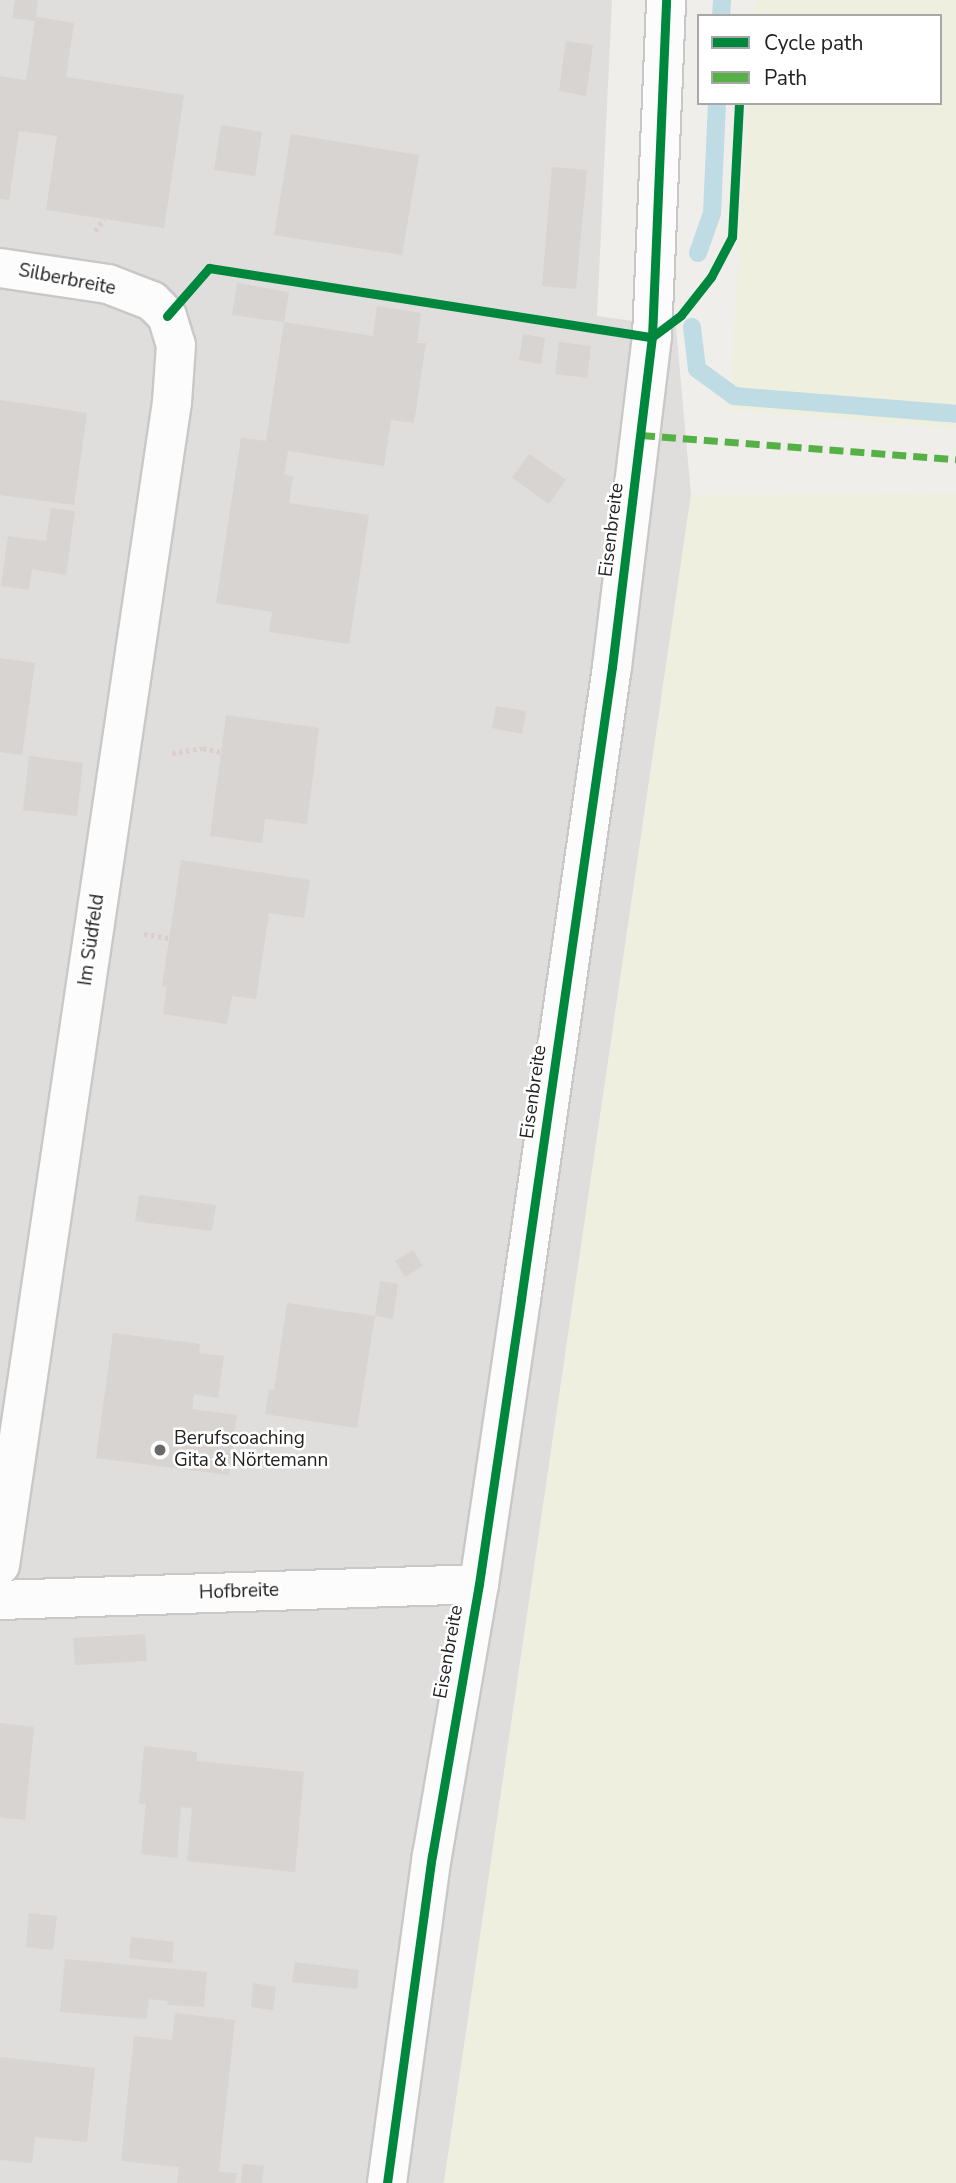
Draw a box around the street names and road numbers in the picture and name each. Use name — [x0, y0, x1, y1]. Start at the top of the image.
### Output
street label: Silberbreite — [16, 259, 118, 301]
street label: Eisenbreite — [595, 482, 629, 578]
street label: Im Südfeld — [74, 893, 110, 987]
street label: Eisenbreite — [516, 1044, 552, 1140]
street label: Hofbreite — [199, 1579, 279, 1605]
street label: Eisenbreite — [430, 1604, 468, 1700]

